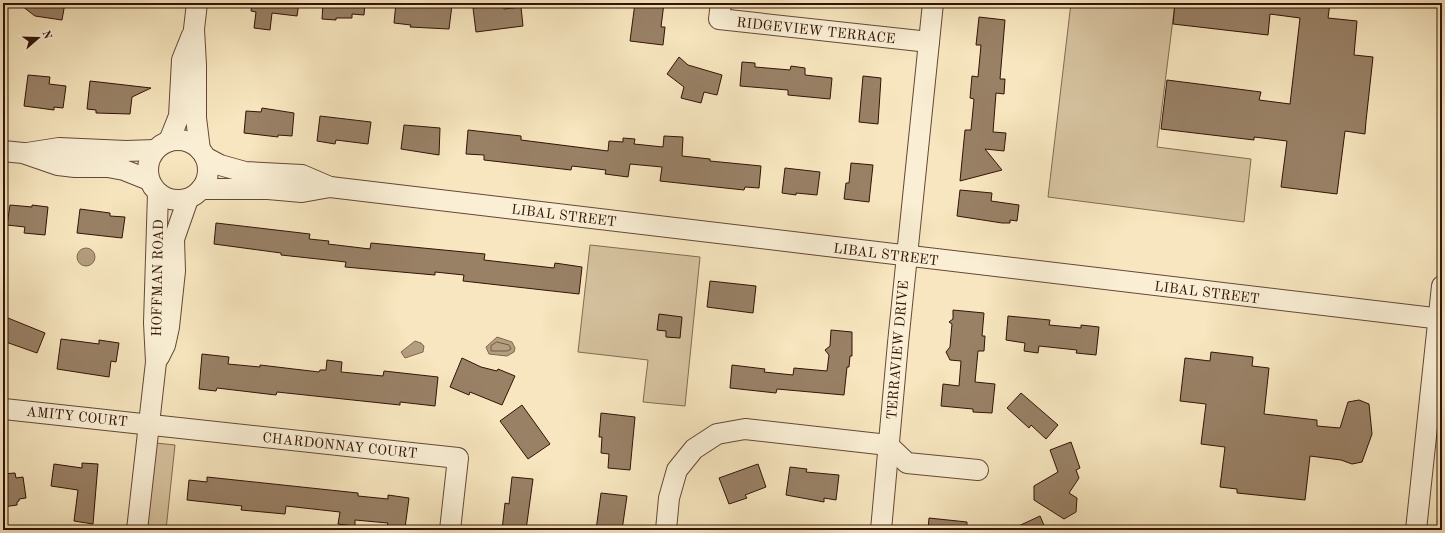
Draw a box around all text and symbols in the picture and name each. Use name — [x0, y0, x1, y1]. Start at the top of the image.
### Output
street label: RIDGEVIEW TERRACE — [736, 16, 896, 46]
north arrow — [18, 18, 58, 58]
text: N — [39, 29, 53, 41]
street label: LIBAL STREET — [510, 203, 617, 229]
street label: HOFFMAN ROAD — [150, 219, 166, 337]
street label: LIBAL STREET — [832, 242, 939, 268]
street label: TERRAVIEW DRIVE — [885, 280, 911, 420]
street label: LIBAL STREET — [1153, 280, 1260, 306]
street label: AMITY COURT — [26, 405, 128, 429]
street label: CHARDONNAY COURT — [262, 431, 418, 461]

